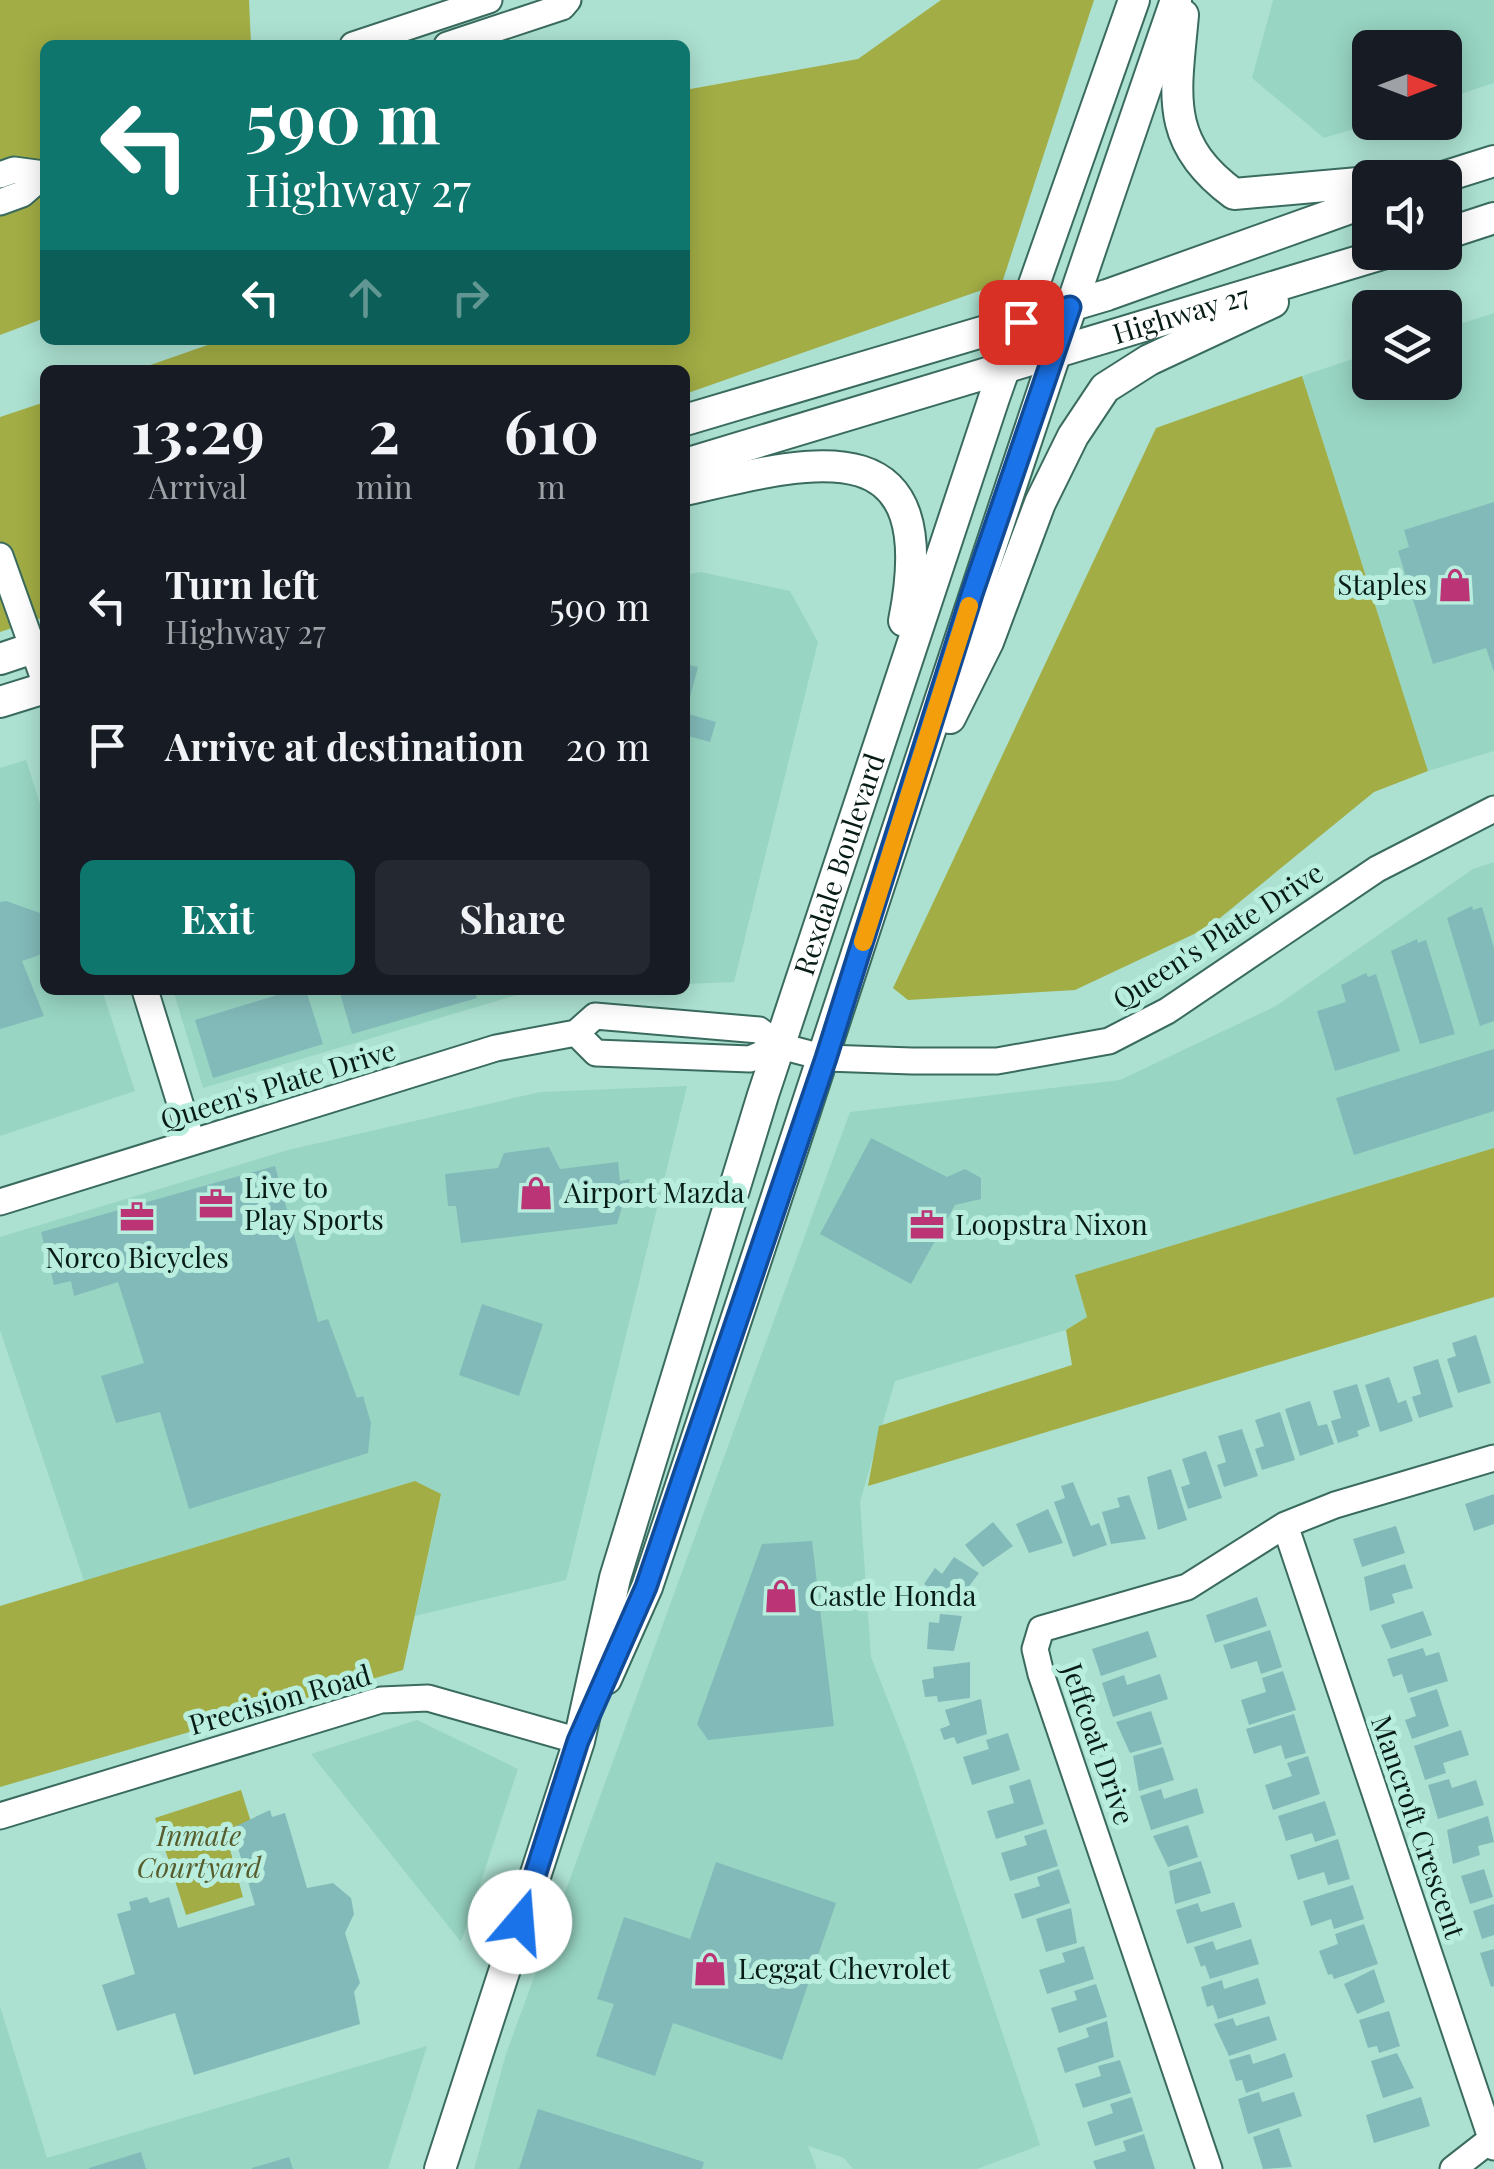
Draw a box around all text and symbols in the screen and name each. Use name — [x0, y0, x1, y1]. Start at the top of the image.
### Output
north arrow — [1352, 30, 1462, 140]
map controls — [1352, 30, 1462, 400]
text: 590 m — [245, 68, 441, 162]
icon: left — [80, 80, 210, 210]
text: Highway 27 — [245, 158, 471, 218]
button: sound — [1352, 160, 1462, 270]
icon: left — [233, 270, 288, 325]
icon: ahead — [338, 270, 393, 325]
icon: right — [443, 270, 498, 325]
street label: Highway 27 — [1108, 275, 1254, 351]
pin — [979, 280, 1064, 365]
button: layers — [1352, 290, 1462, 400]
icon: arrive — [994, 295, 1049, 350]
text: 13:29 — [131, 389, 265, 469]
text: 2 — [369, 389, 400, 469]
text: 610 — [504, 389, 599, 469]
text: Arrival — [149, 464, 247, 507]
text: min — [356, 464, 413, 507]
text: m — [537, 464, 566, 507]
text: Turn left — [165, 558, 318, 609]
place label: Staples — [1337, 565, 1427, 602]
shop icon: Staples — [1436, 566, 1474, 604]
icon: left — [80, 578, 135, 633]
text: 590 m — [549, 580, 650, 631]
text: Highway 27 — [165, 609, 326, 652]
icon: arrive — [80, 718, 135, 773]
text: Arrive at destination — [165, 720, 524, 771]
text: 20 m — [566, 720, 650, 771]
street label: Rexdale Boulevard — [784, 748, 892, 980]
street label: Queen's Plate Drive — [1105, 853, 1330, 1017]
button: Exit — [80, 860, 355, 975]
button: Share — [375, 860, 650, 975]
street label: Queen's Plate Drive — [156, 1030, 400, 1137]
place label: Live to Play Sports — [244, 1168, 384, 1237]
place label: Airport Mazda — [563, 1173, 745, 1210]
shop icon: Airport Mazda — [517, 1174, 555, 1212]
office icon: Live to Play Sports — [197, 1185, 235, 1223]
office icon: Norco Bicycles — [118, 1198, 156, 1236]
place label: Loopstra Nixon — [955, 1205, 1148, 1242]
office icon: Loopstra Nixon — [908, 1206, 946, 1244]
place label: Norco Bicycles — [45, 1238, 229, 1275]
place label: Castle Honda — [809, 1576, 977, 1613]
shop icon: Castle Honda — [762, 1577, 800, 1615]
street label: Precision Road — [184, 1655, 375, 1742]
street label: Jeffcoat Drive — [1054, 1657, 1144, 1829]
street label: Mancroft Crescent — [1364, 1710, 1475, 1944]
park label: Inmate Courtyard — [137, 1816, 262, 1885]
position arrow — [468, 1870, 572, 1974]
place label: Leggat Chevrolet — [738, 1949, 952, 1986]
shop icon: Leggat Chevrolet — [691, 1950, 729, 1988]

